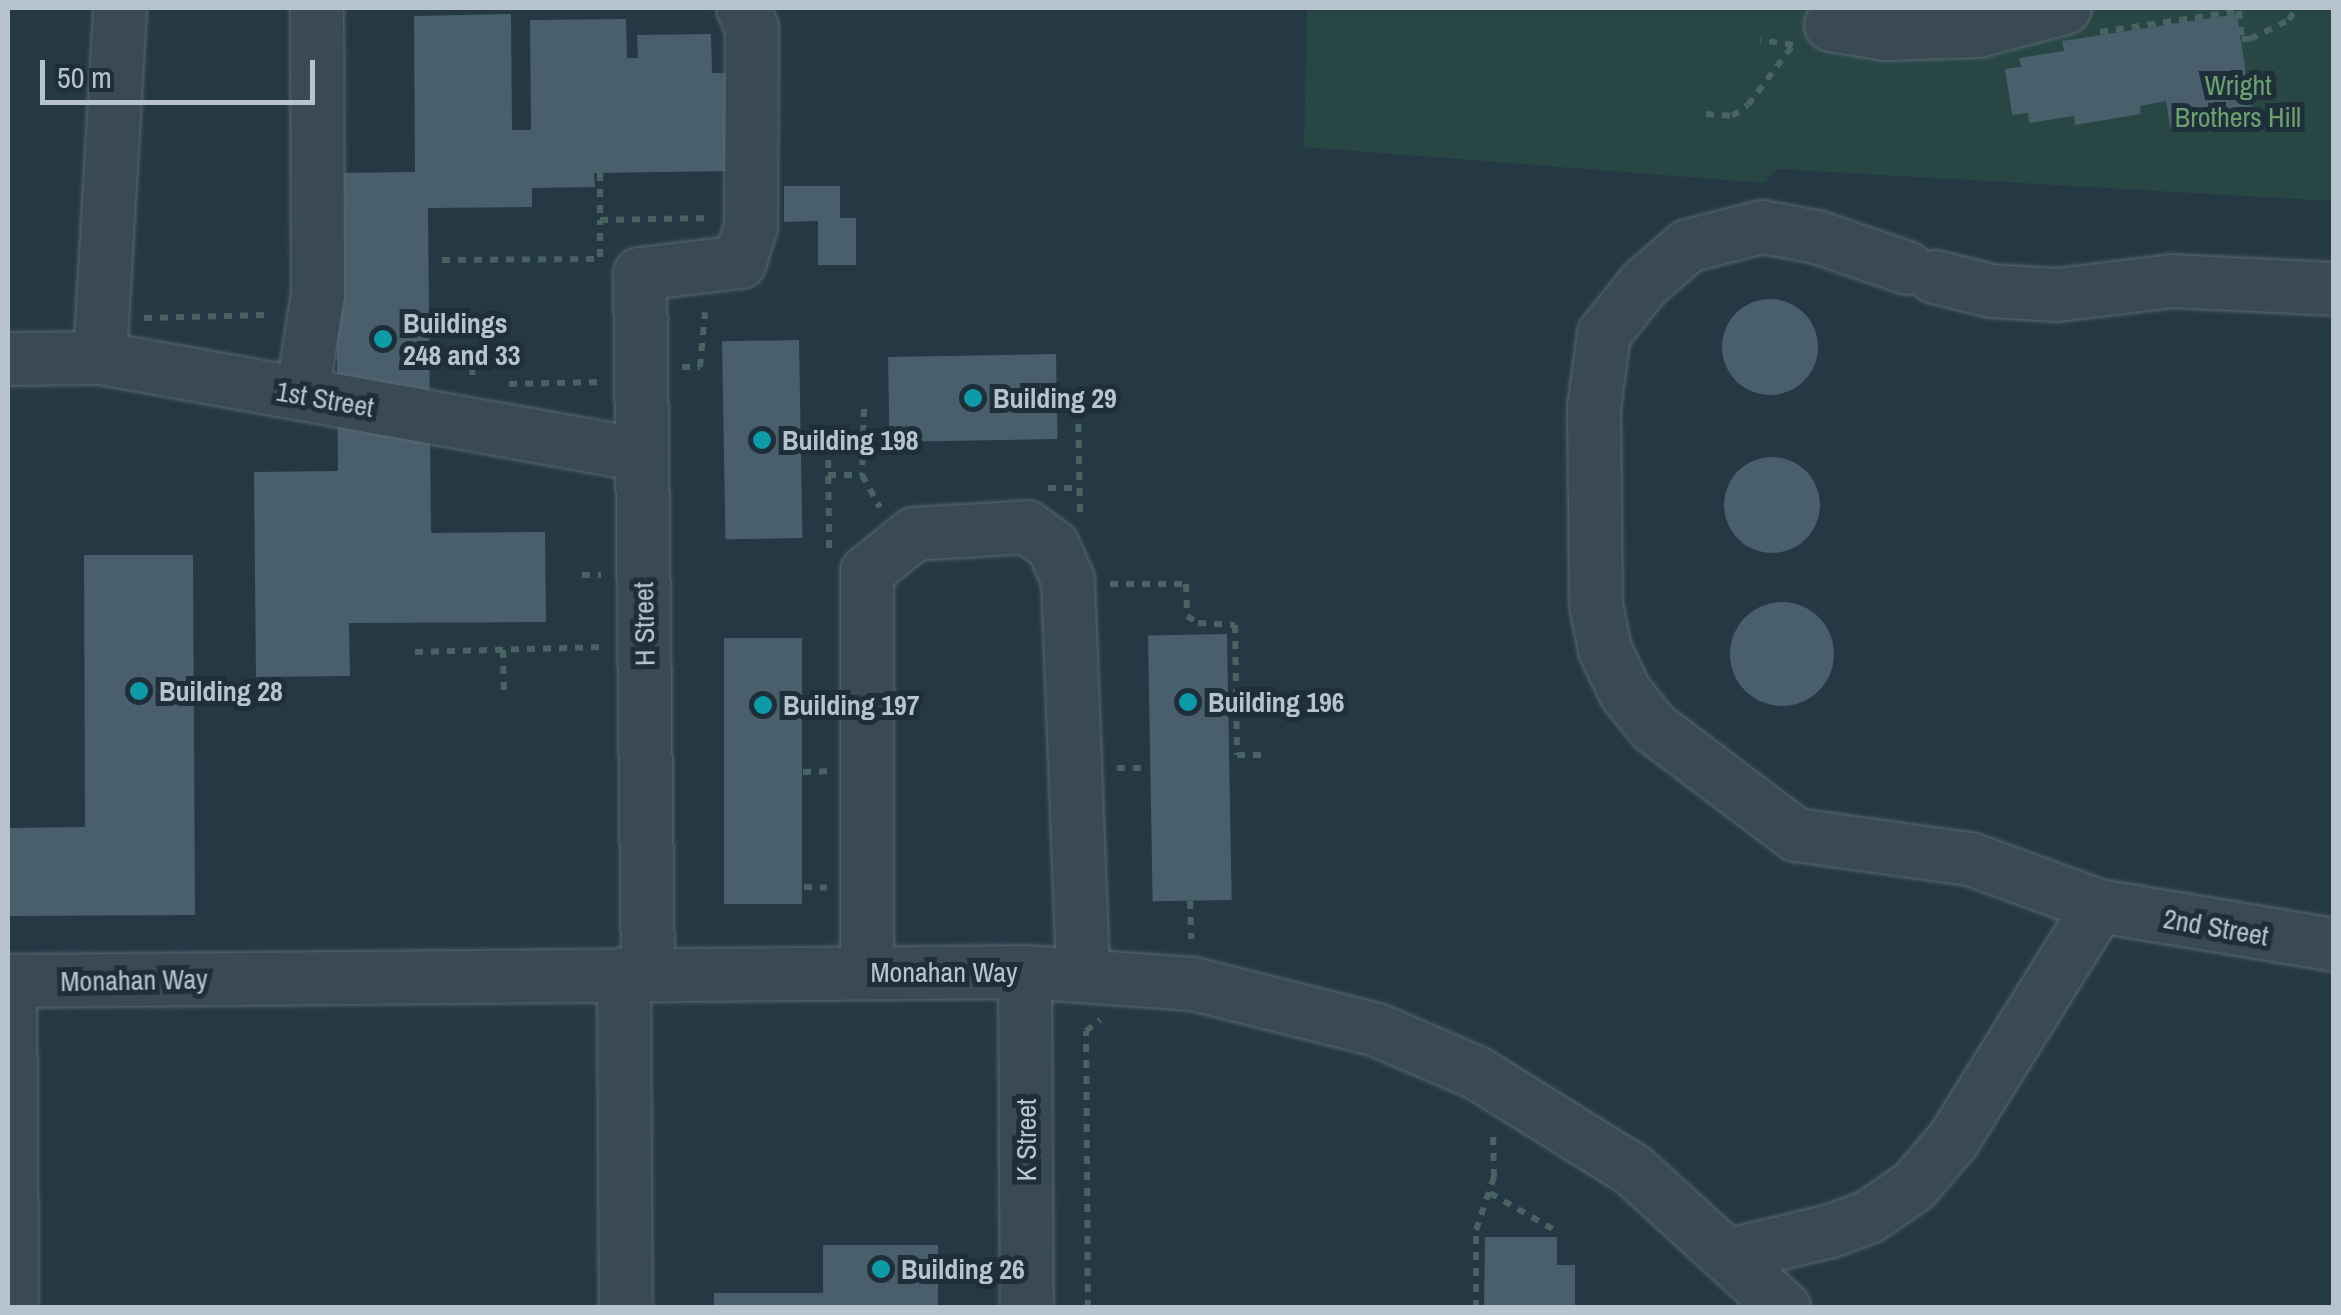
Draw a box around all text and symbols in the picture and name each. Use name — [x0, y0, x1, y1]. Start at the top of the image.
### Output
scale bar — [45, 40, 320, 102]
text: 50 m — [57, 57, 112, 97]
park label: Wright Brothers Hill — [2175, 68, 2301, 134]
place label: Buildings 248 and 33 — [403, 306, 520, 372]
marker: Buildings 248 and 33 — [372, 328, 394, 350]
street label: 1st Street — [274, 374, 376, 424]
place label: Building 29 — [993, 381, 1117, 415]
marker: Building 29 — [962, 387, 984, 409]
place label: Building 198 — [782, 423, 919, 457]
marker: Building 198 — [751, 429, 773, 451]
street label: H Street — [626, 582, 662, 666]
place label: Building 28 — [159, 674, 283, 708]
marker: Building 28 — [128, 680, 150, 702]
place label: Building 196 — [1208, 685, 1345, 719]
place label: Building 197 — [783, 688, 920, 722]
marker: Building 196 — [1177, 691, 1199, 713]
marker: Building 197 — [752, 694, 774, 716]
street label: 2nd Street — [2161, 901, 2271, 953]
street label: Monahan Way — [870, 955, 1018, 989]
street label: Monahan Way — [60, 962, 208, 998]
street label: K Street — [1009, 1099, 1043, 1181]
place label: Building 26 — [901, 1252, 1025, 1286]
marker: Building 26 — [870, 1258, 892, 1280]

